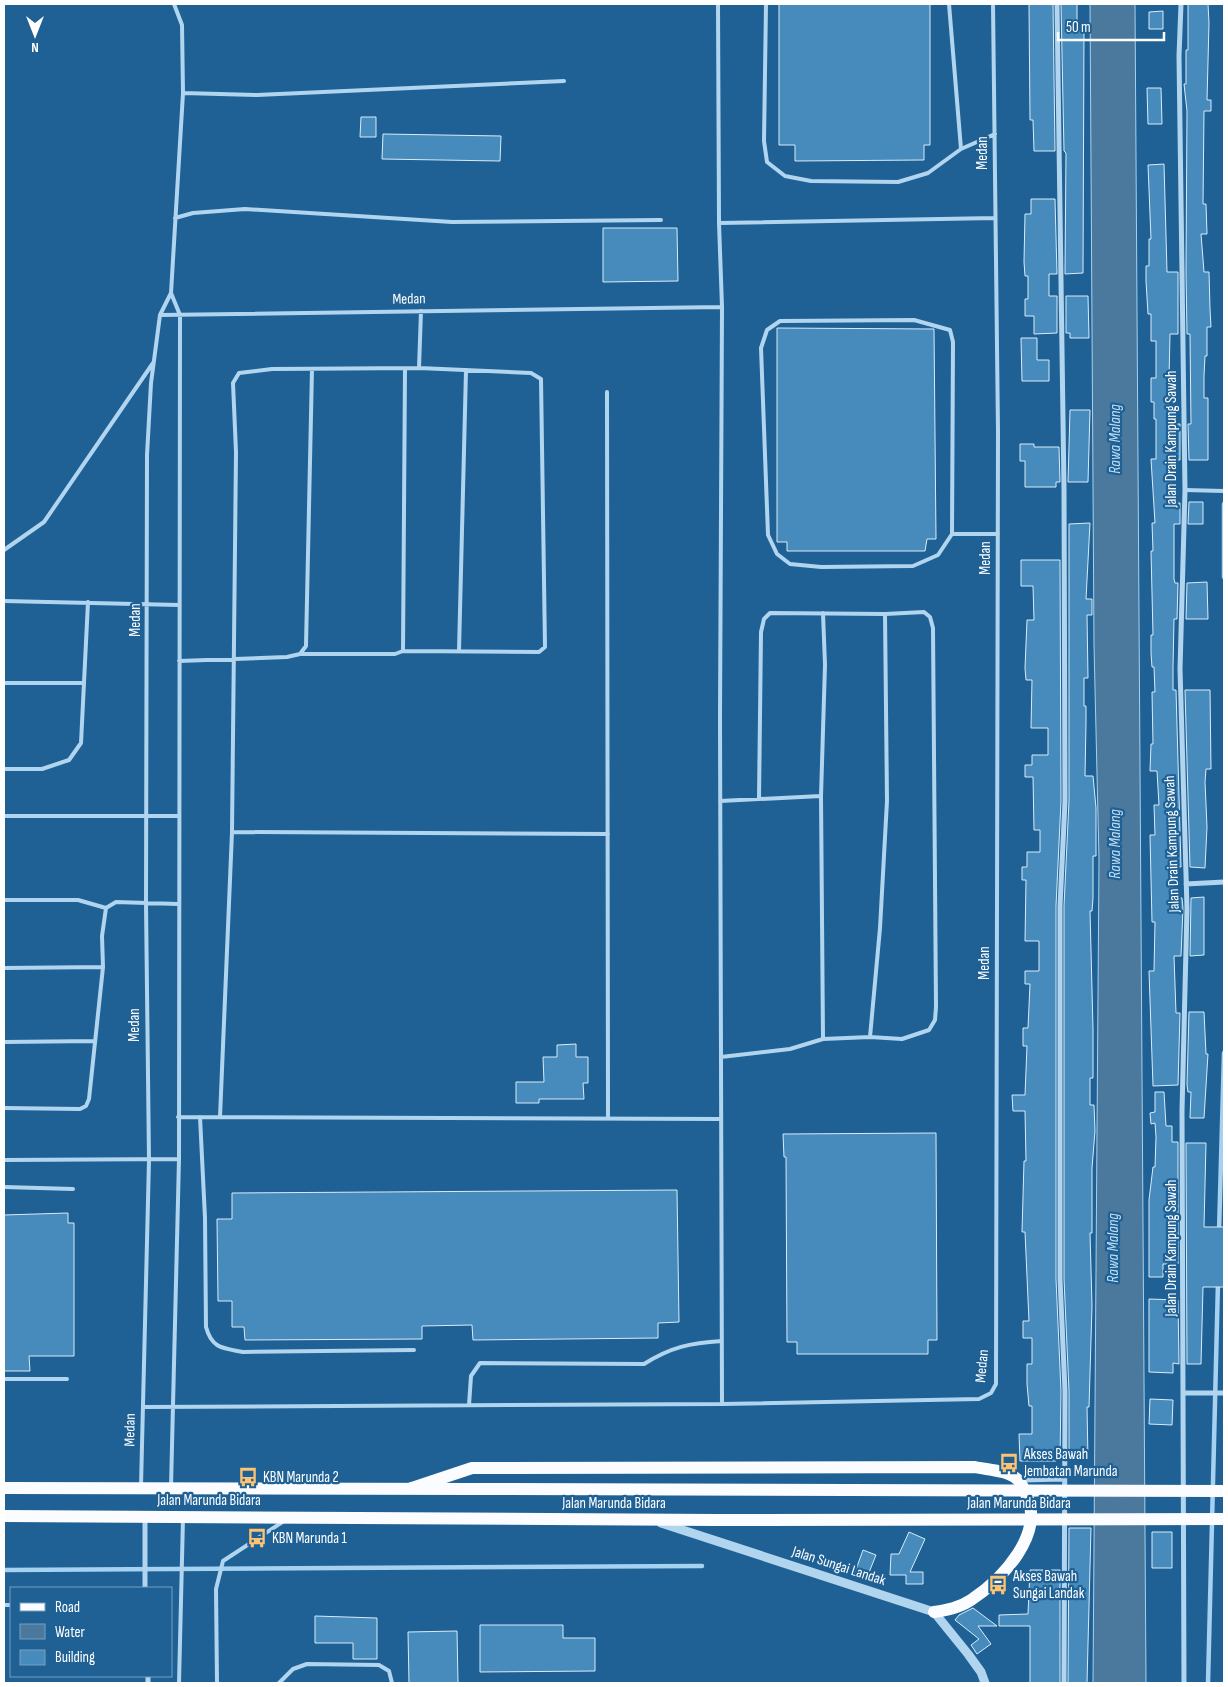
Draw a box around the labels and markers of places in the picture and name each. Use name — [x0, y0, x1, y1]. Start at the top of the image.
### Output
place label: Akses Bawah Jembatan Marunda — [1023, 1445, 1118, 1481]
bus stop icon: Akses Bawah Jembatan Marunda — [998, 1452, 1020, 1474]
bus stop icon: KBN Marunda 2 — [237, 1466, 259, 1488]
place label: KBN Marunda 2 — [263, 1468, 339, 1487]
bus stop icon: KBN Marunda 1 — [246, 1527, 268, 1549]
place label: KBN Marunda 1 — [272, 1529, 348, 1548]
place label: Akses Bawah Sungai Landak — [1012, 1567, 1085, 1603]
bus stop icon: Akses Bawah Sungai Landak — [987, 1574, 1009, 1596]

